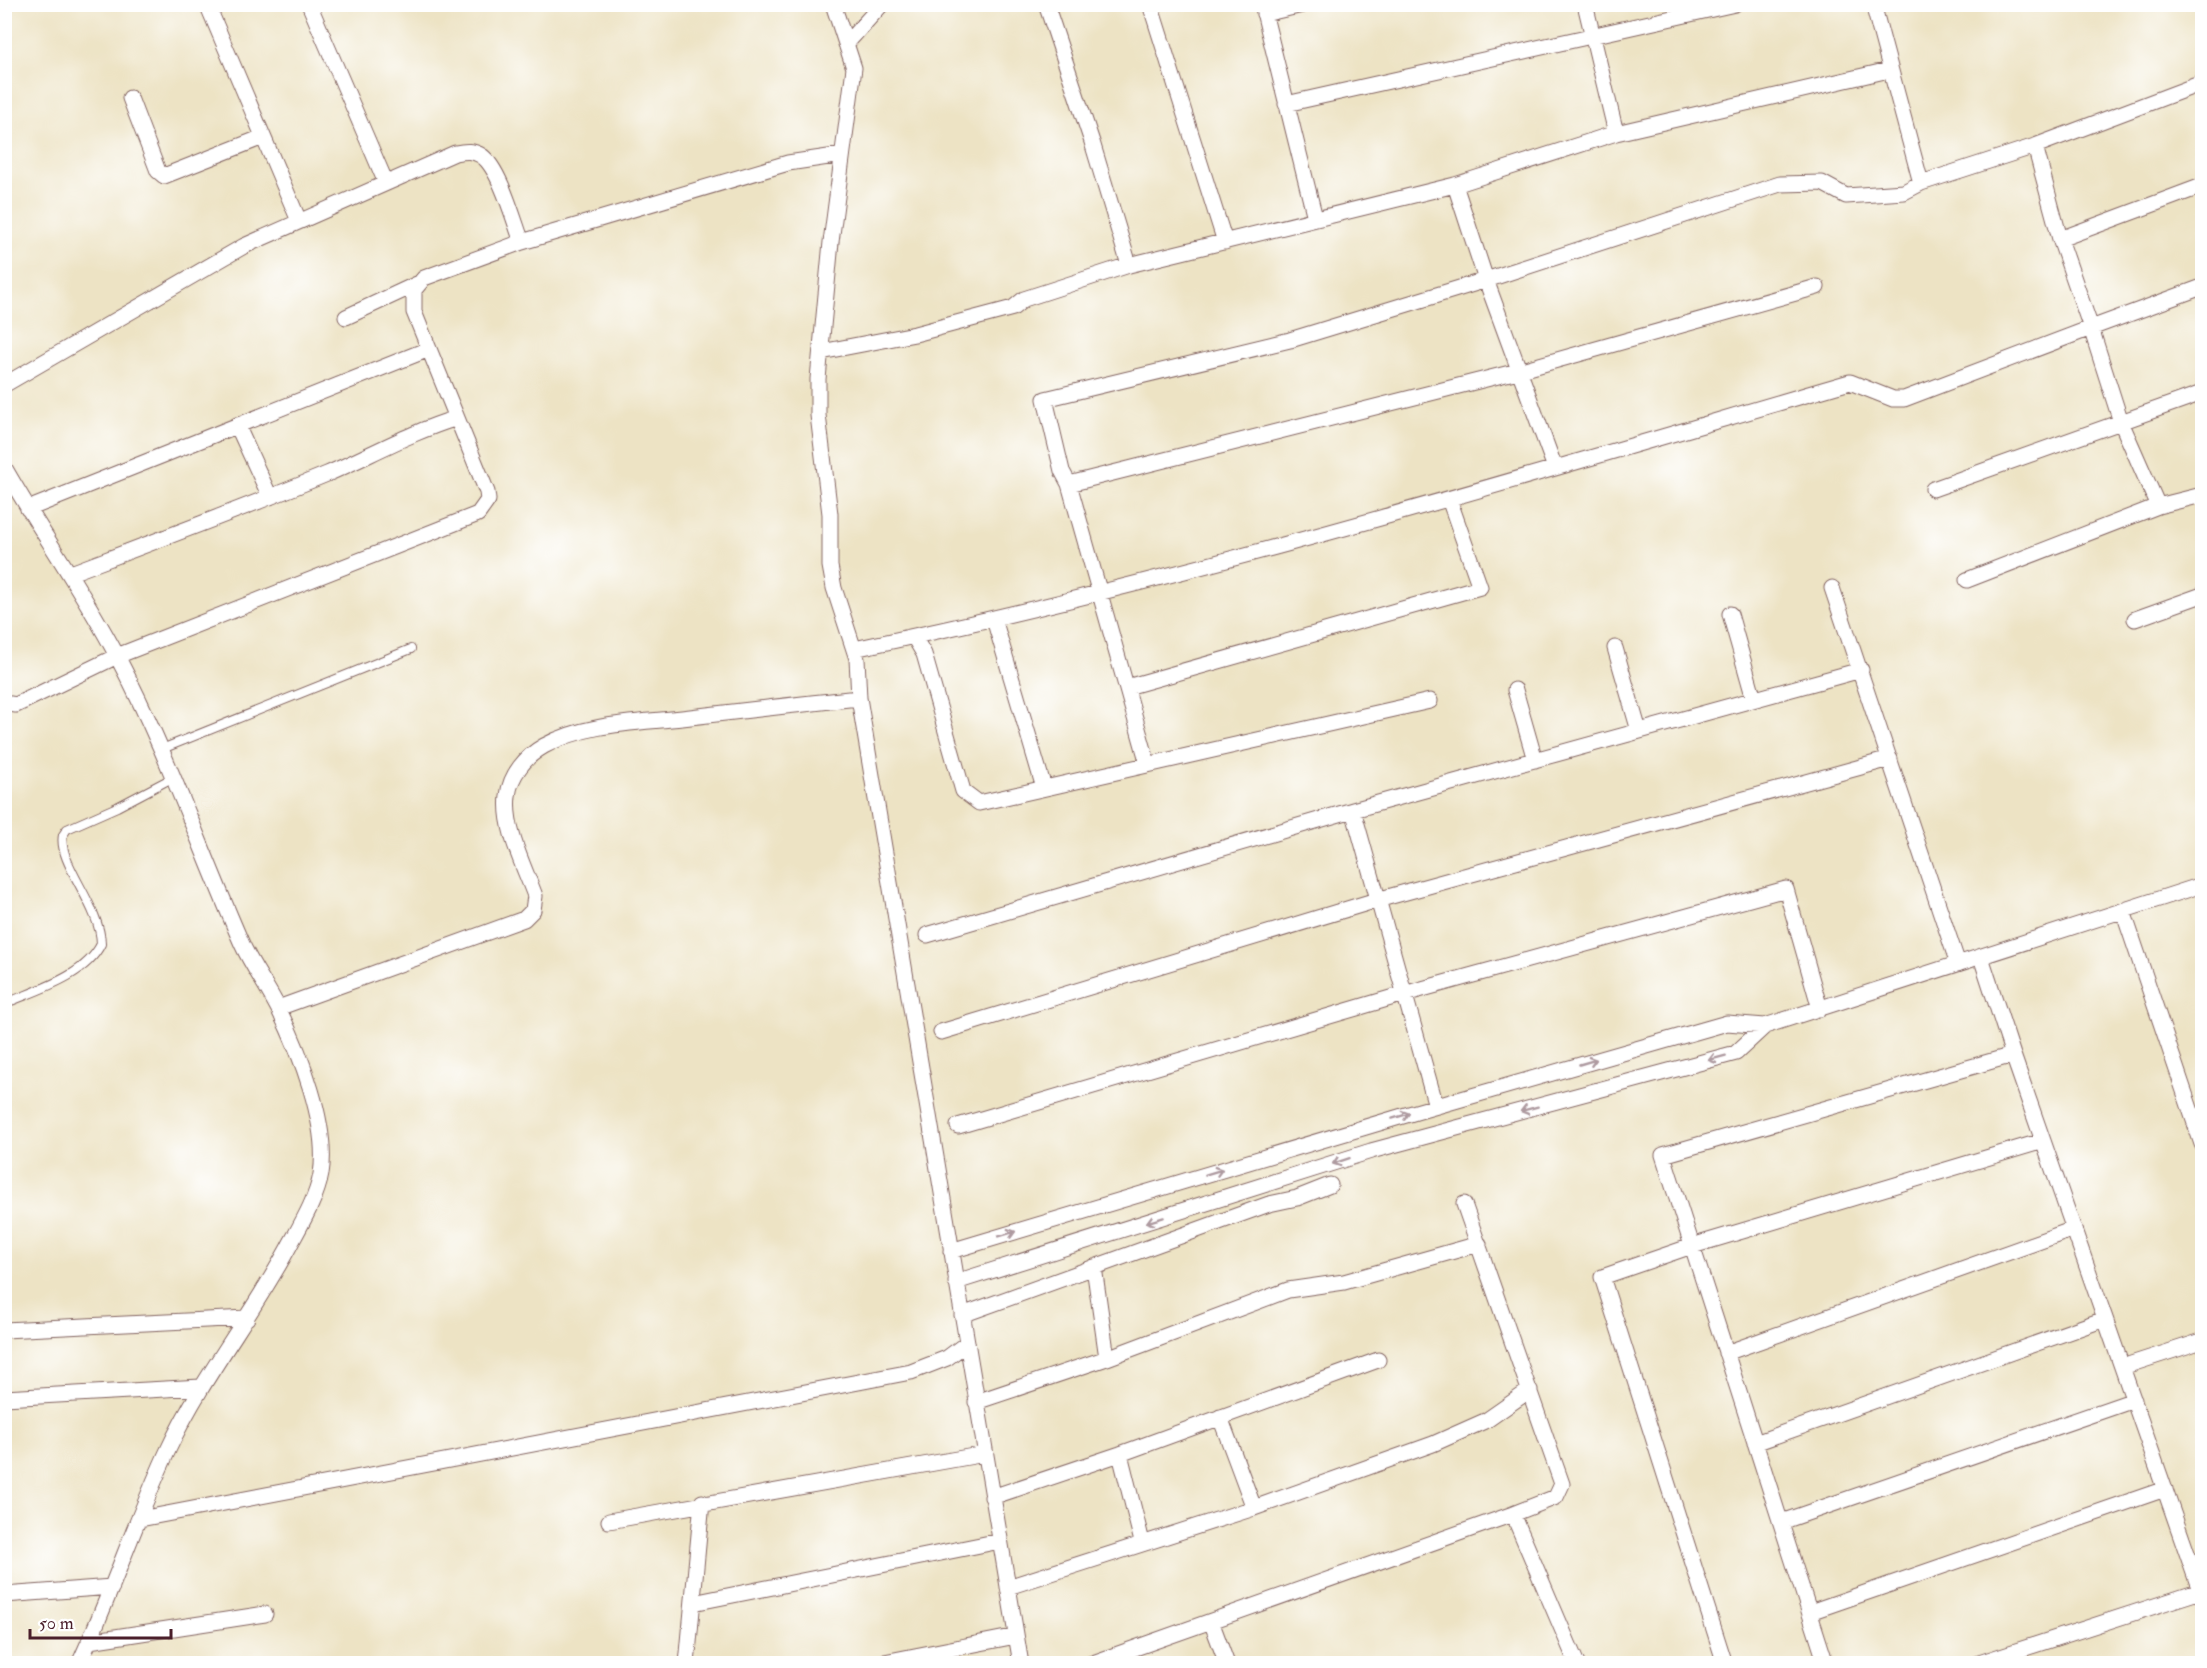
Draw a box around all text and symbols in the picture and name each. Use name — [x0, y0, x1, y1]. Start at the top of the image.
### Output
one-way arrow — [1708, 1053, 1727, 1065]
one-way arrow — [1579, 1056, 1598, 1068]
one-way arrow — [1520, 1103, 1539, 1115]
one-way arrow — [1391, 1110, 1410, 1121]
one-way arrow — [1332, 1156, 1351, 1167]
one-way arrow — [1204, 1166, 1223, 1177]
one-way arrow — [1146, 1215, 1165, 1226]
one-way arrow — [997, 1228, 1016, 1239]
scale bar — [30, 1602, 171, 1640]
text: 50 m — [39, 1612, 74, 1635]

